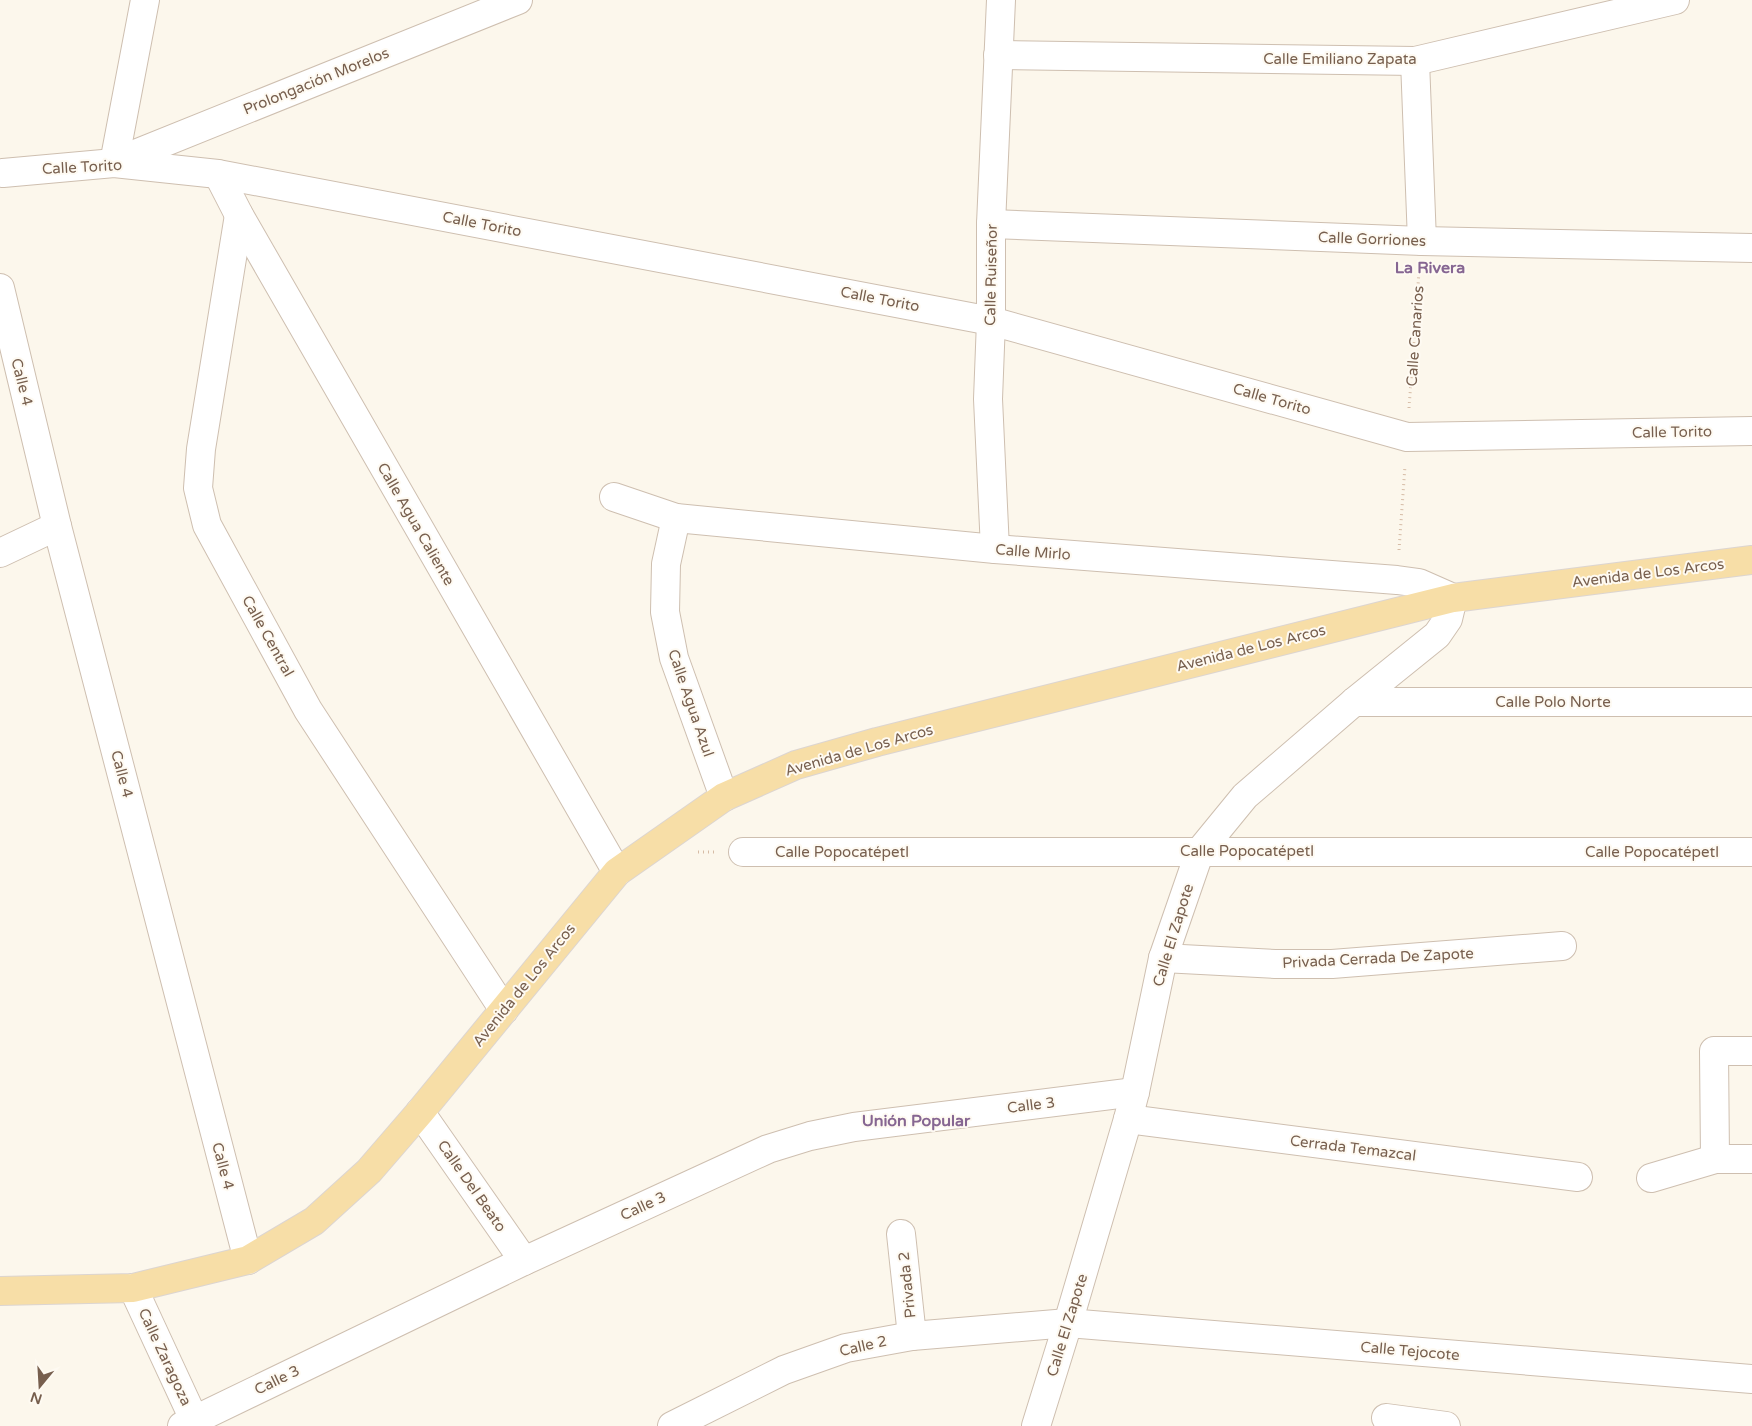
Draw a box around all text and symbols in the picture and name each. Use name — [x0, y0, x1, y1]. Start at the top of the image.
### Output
street label: Prolongación Morelos — [240, 43, 392, 119]
street label: Calle Emiliano Zapata — [1263, 50, 1417, 68]
street label: Calle Torito — [41, 156, 123, 178]
street label: Calle Torito — [441, 208, 523, 240]
street label: Calle Ruiseñor — [981, 224, 1001, 326]
street label: Calle Gorriones — [1318, 228, 1426, 250]
district label: La Rivera — [1395, 258, 1465, 278]
street label: Calle Torito — [839, 283, 921, 315]
street label: Calle Canarios — [1403, 285, 1427, 387]
street label: Calle 4 — [7, 356, 37, 408]
street label: Calle Torito — [1231, 379, 1313, 419]
street label: Calle Torito — [1632, 422, 1712, 442]
street label: Calle Agua Caliente — [374, 460, 458, 588]
street label: Calle Mirlo — [995, 540, 1071, 564]
street label: Avenida de Los Arcos — [1571, 555, 1725, 591]
street label: Calle Central — [238, 592, 298, 680]
street label: Avenida de Los Arcos — [1174, 621, 1328, 675]
street label: Calle Agua Azul — [664, 647, 718, 759]
street label: Calle Polo Norte — [1495, 693, 1611, 711]
street label: Avenida de Los Arcos — [783, 720, 935, 780]
street label: Calle 4 — [107, 748, 137, 800]
street label: Calle Popocatépetl — [1180, 842, 1314, 860]
street label: Calle Popocatépetl — [775, 843, 909, 861]
street label: Calle Popocatépetl — [1585, 843, 1719, 861]
street label: Calle El Zapote — [1149, 881, 1197, 989]
street label: Avenida de Los Arcos — [469, 920, 579, 1050]
street label: Privada Cerrada De Zapote — [1282, 944, 1474, 972]
street label: Calle 3 — [1006, 1093, 1056, 1117]
district label: Unión Popular — [862, 1111, 971, 1131]
street label: Cerrada Temazcal — [1289, 1131, 1417, 1165]
street label: Calle Del Beato — [434, 1137, 510, 1235]
street label: Calle 4 — [208, 1140, 238, 1192]
street label: Calle 3 — [617, 1188, 669, 1224]
street label: Privada 2 — [895, 1251, 919, 1319]
street label: Calle El Zapote — [1043, 1271, 1091, 1379]
street label: Calle Zaragoza — [135, 1305, 195, 1409]
street label: Calle 2 — [838, 1332, 888, 1360]
street label: Calle Tejocote — [1360, 1338, 1460, 1364]
north arrow — [15, 1361, 65, 1411]
street label: Calle 3 — [251, 1361, 303, 1399]
text: N — [28, 1388, 44, 1408]

